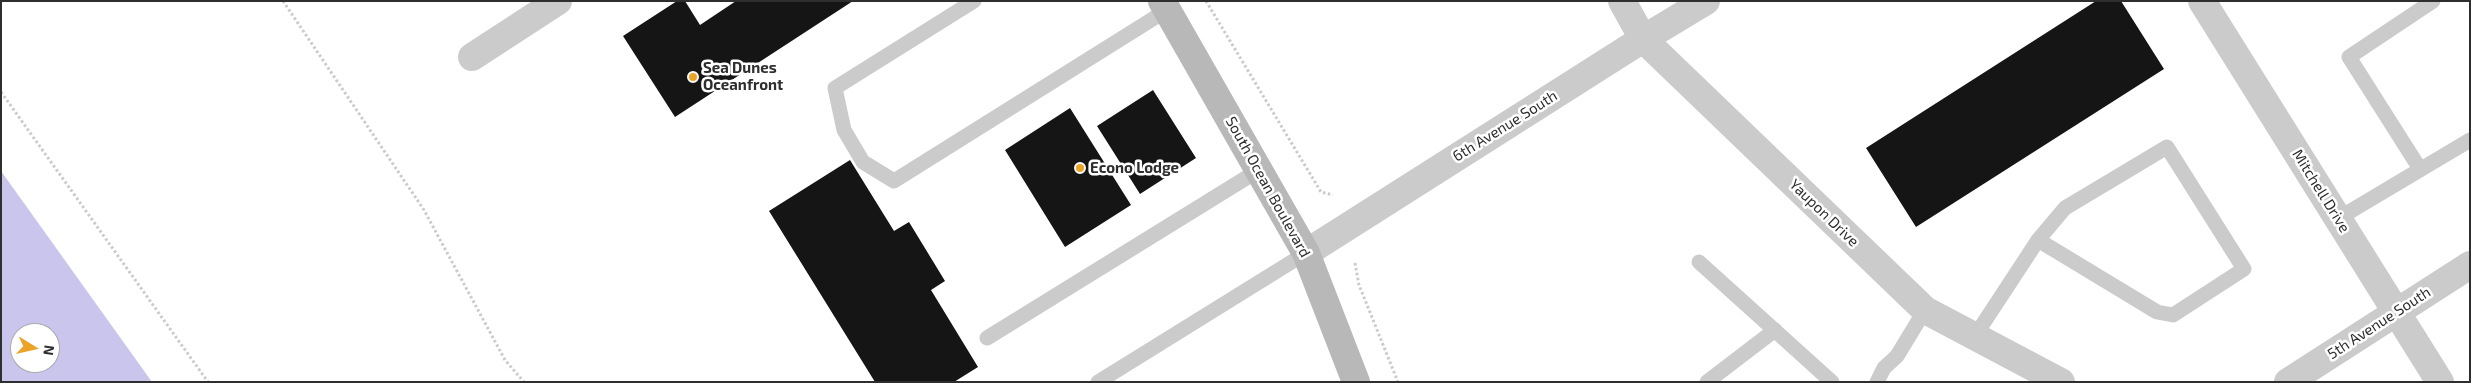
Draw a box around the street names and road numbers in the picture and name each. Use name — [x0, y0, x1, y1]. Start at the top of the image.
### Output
street label: 6th Avenue South — [1449, 87, 1561, 165]
street label: South Ocean Boulevard — [1222, 113, 1314, 261]
street label: Mitchell Drive — [2288, 146, 2354, 236]
street label: Yaupon Drive — [1786, 175, 1862, 251]
street label: 5th Avenue South — [2324, 283, 2434, 363]

